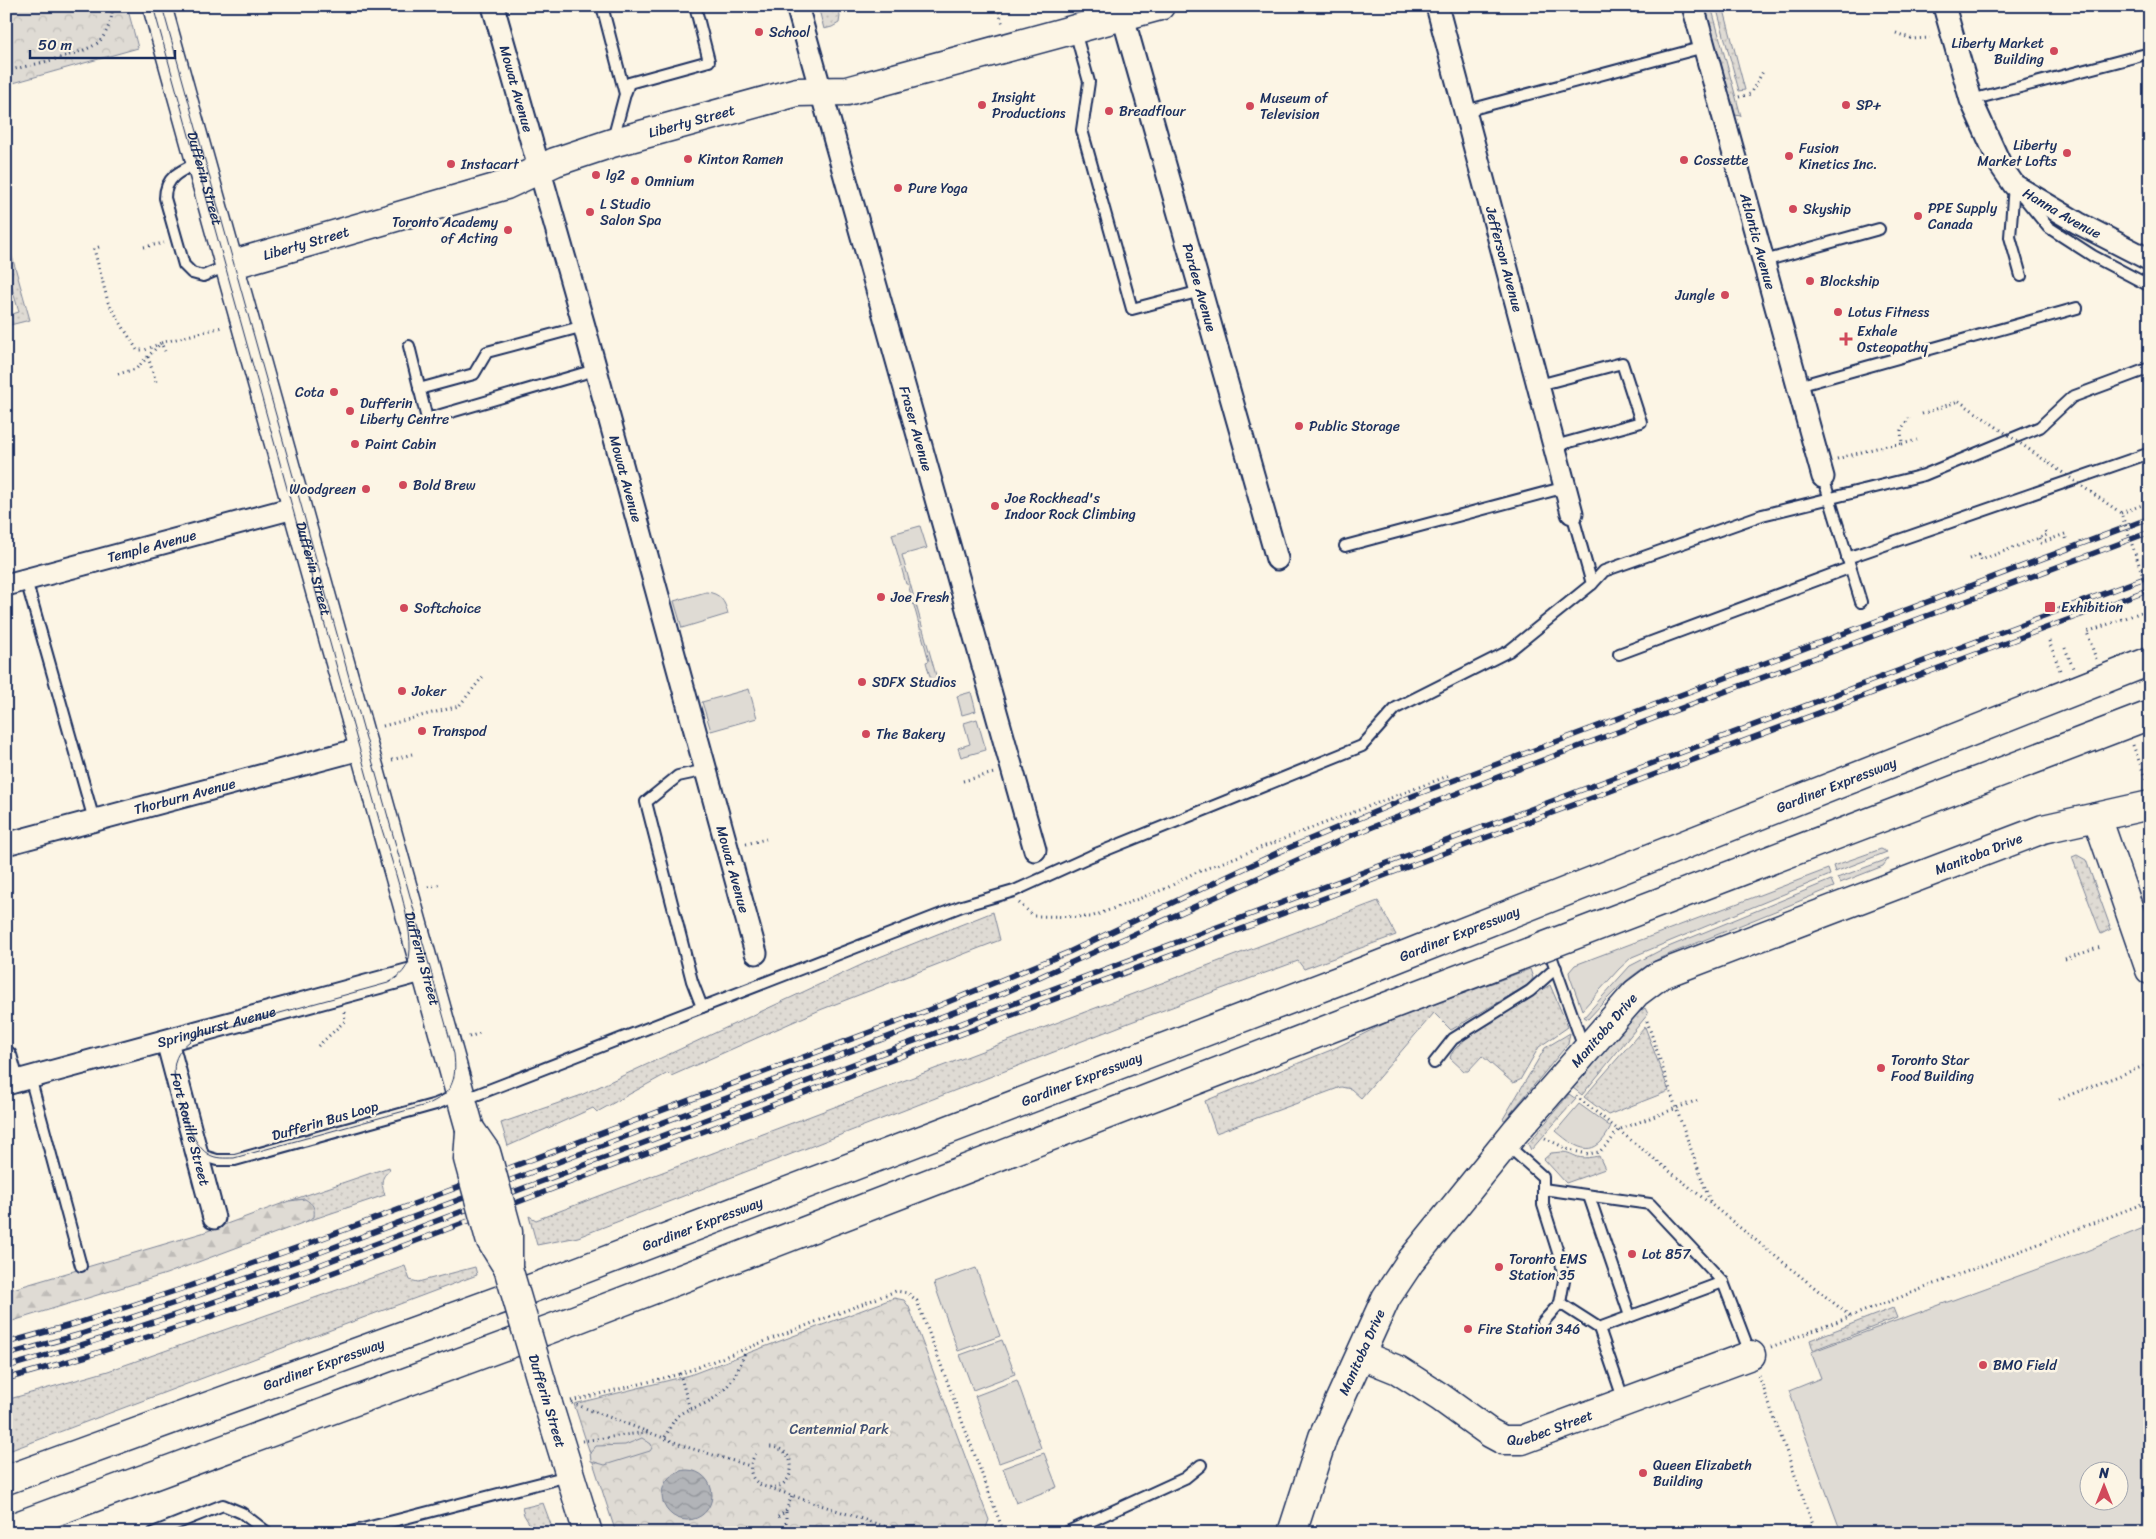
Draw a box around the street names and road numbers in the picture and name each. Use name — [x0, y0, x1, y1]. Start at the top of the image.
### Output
street label: Mowat Avenue — [492, 42, 541, 135]
street label: Liberty Street — [645, 97, 738, 145]
street label: Dufferin Street — [180, 128, 230, 229]
street label: Hanna Avenue — [2018, 180, 2106, 246]
street label: Atlantic Avenue — [1732, 189, 1783, 292]
street label: Jefferson Avenue — [1478, 203, 1531, 315]
street label: Liberty Street — [260, 219, 352, 267]
street label: Pardee Avenue — [1175, 240, 1224, 335]
street label: Fraser Avenue — [892, 383, 940, 474]
street label: Mowat Avenue — [602, 432, 650, 525]
street label: Dufferin Street — [289, 518, 339, 619]
street label: Temple Avenue — [104, 522, 199, 570]
street label: Gardiner Expressway — [1772, 749, 1901, 820]
street label: Thorburn Avenue — [131, 770, 238, 822]
street label: Mowat Avenue — [709, 823, 757, 916]
street label: Manitoba Drive — [1931, 825, 2026, 882]
street label: Gardiner Expressway — [1395, 898, 1524, 969]
street label: Dufferin Street — [397, 909, 448, 1009]
street label: Manitoba Drive — [1564, 987, 1644, 1073]
street label: Springhurst Avenue — [154, 999, 279, 1055]
street label: Gardiner Expressway — [1017, 1044, 1147, 1113]
street label: Fort Rouille Street — [163, 1069, 217, 1189]
street label: Dufferin Bus Loop — [269, 1094, 382, 1148]
street label: Gardiner Expressway — [638, 1189, 767, 1258]
street label: Manitoba Drive — [1331, 1305, 1392, 1399]
street label: Gardiner Expressway — [259, 1330, 389, 1398]
street label: Dufferin Street — [521, 1351, 573, 1451]
street label: Quebec Street — [1507, 1402, 1596, 1453]

